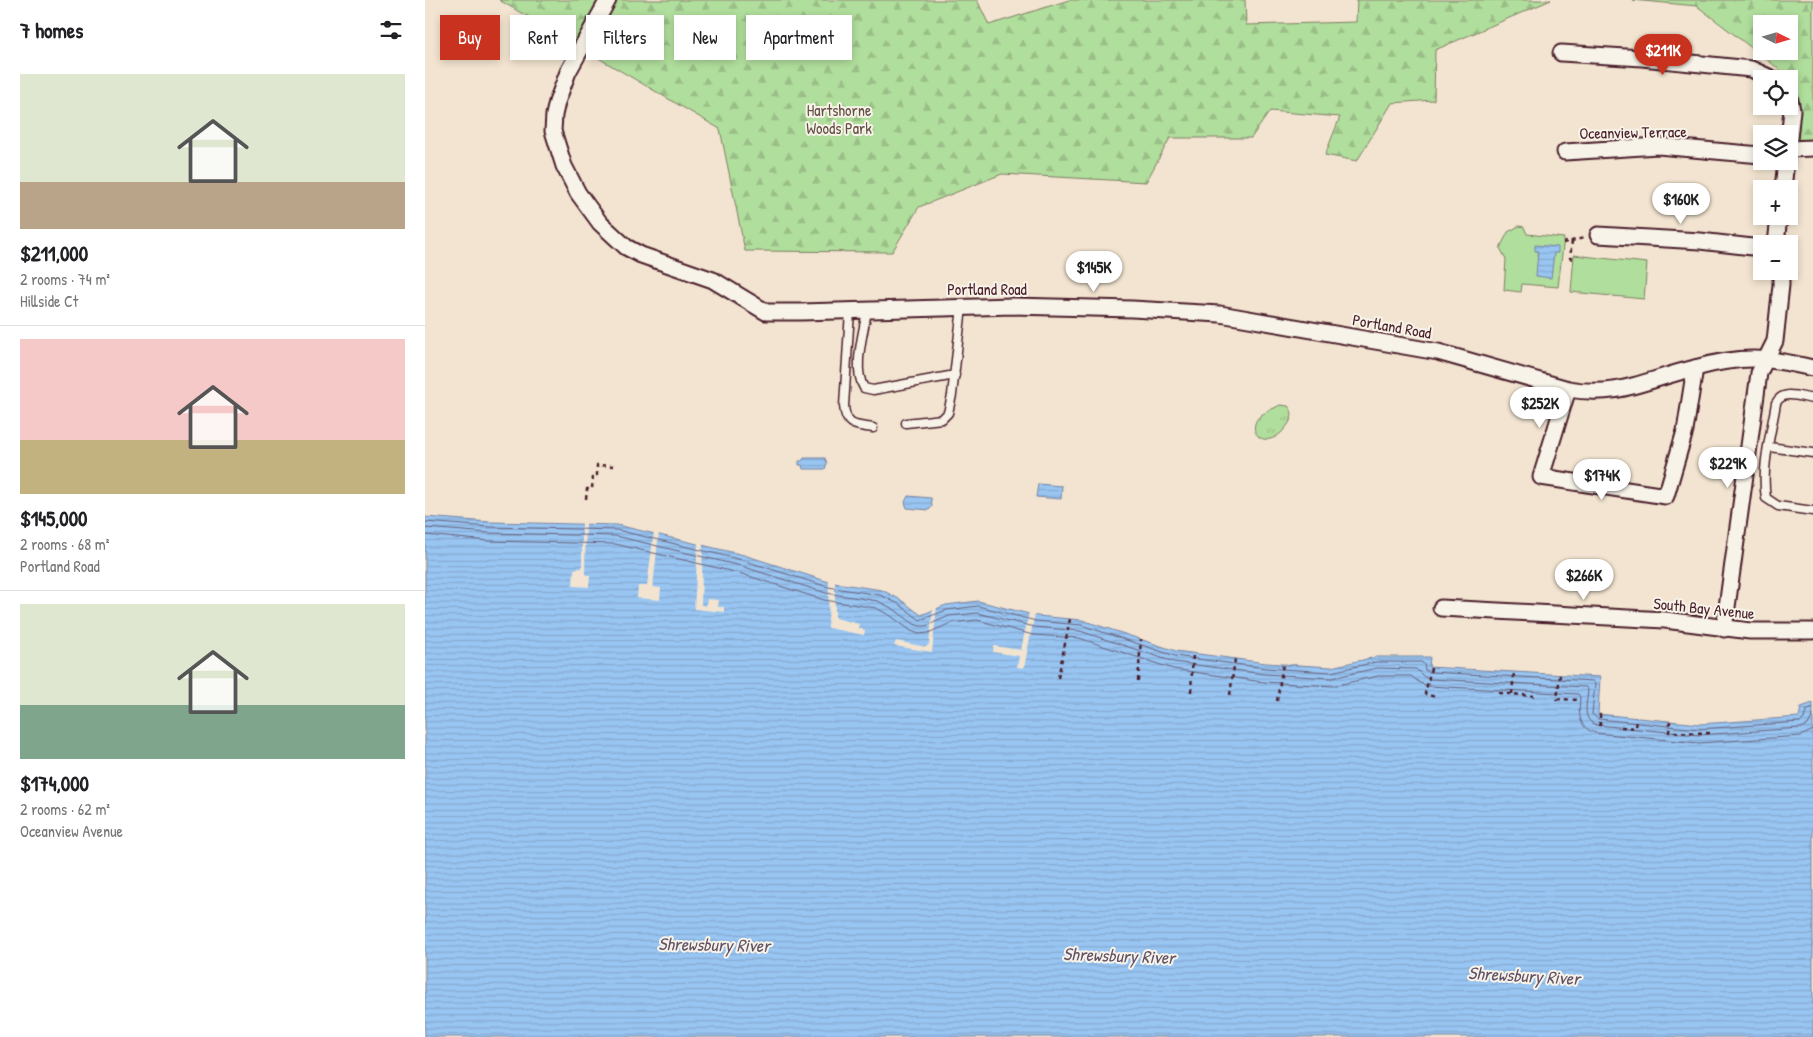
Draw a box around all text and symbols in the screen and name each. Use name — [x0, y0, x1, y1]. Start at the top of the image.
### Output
chip: Buy — [440, 15, 500, 60]
chip: Rent — [510, 15, 576, 60]
chip: Filters — [586, 15, 664, 60]
chip: New — [674, 15, 736, 60]
chip: Apartment — [746, 15, 852, 60]
north arrow — [1753, 15, 1797, 60]
map controls — [1753, 15, 1798, 280]
text: 7 homes — [20, 16, 83, 45]
icon: filters — [377, 16, 405, 44]
pin: $211K — [1628, 34, 1698, 76]
text: $211K — [1645, 39, 1681, 61]
button: locate — [1753, 70, 1798, 115]
park label: Hartshorne Woods Park — [806, 99, 872, 139]
icon: home — [168, 106, 258, 196]
street label: Oceanview Terrace — [1579, 120, 1688, 144]
button: layers — [1753, 125, 1798, 170]
button: + — [1753, 180, 1798, 225]
pin: $160K — [1646, 182, 1716, 225]
text: $160K — [1663, 188, 1699, 210]
button: − — [1753, 235, 1798, 280]
text: $211,000 — [20, 239, 88, 268]
pin: $145K — [1059, 250, 1129, 293]
text: $145K — [1076, 256, 1112, 278]
text: 2 rooms · 74 m² — [20, 268, 110, 290]
street label: Portland Road — [947, 278, 1027, 300]
text: Hillside Ct — [20, 290, 78, 312]
street label: Portland Road — [1351, 308, 1433, 344]
icon: home — [168, 372, 258, 462]
pin: $252K — [1505, 386, 1575, 429]
text: $252K — [1521, 392, 1559, 414]
pin: $229K — [1693, 446, 1763, 489]
text: $229K — [1709, 452, 1747, 474]
pin: $174K — [1567, 458, 1637, 501]
text: $174K — [1584, 464, 1620, 486]
text: $145,000 — [20, 504, 88, 533]
text: 2 rooms · 68 m² — [20, 533, 109, 555]
text: Portland Road — [20, 555, 100, 577]
pin: $266K — [1549, 558, 1619, 601]
text: $266K — [1566, 564, 1602, 586]
street label: South Bay Avenue — [1652, 592, 1756, 624]
icon: home — [168, 637, 258, 727]
text: $174,000 — [20, 769, 89, 798]
text: 2 rooms · 62 m² — [20, 798, 110, 820]
text: Oceanview Avenue — [20, 820, 123, 842]
water label: Shrewsbury River — [658, 931, 772, 958]
water label: Shrewsbury River — [1063, 941, 1177, 970]
water label: Shrewsbury River — [1467, 960, 1583, 991]

